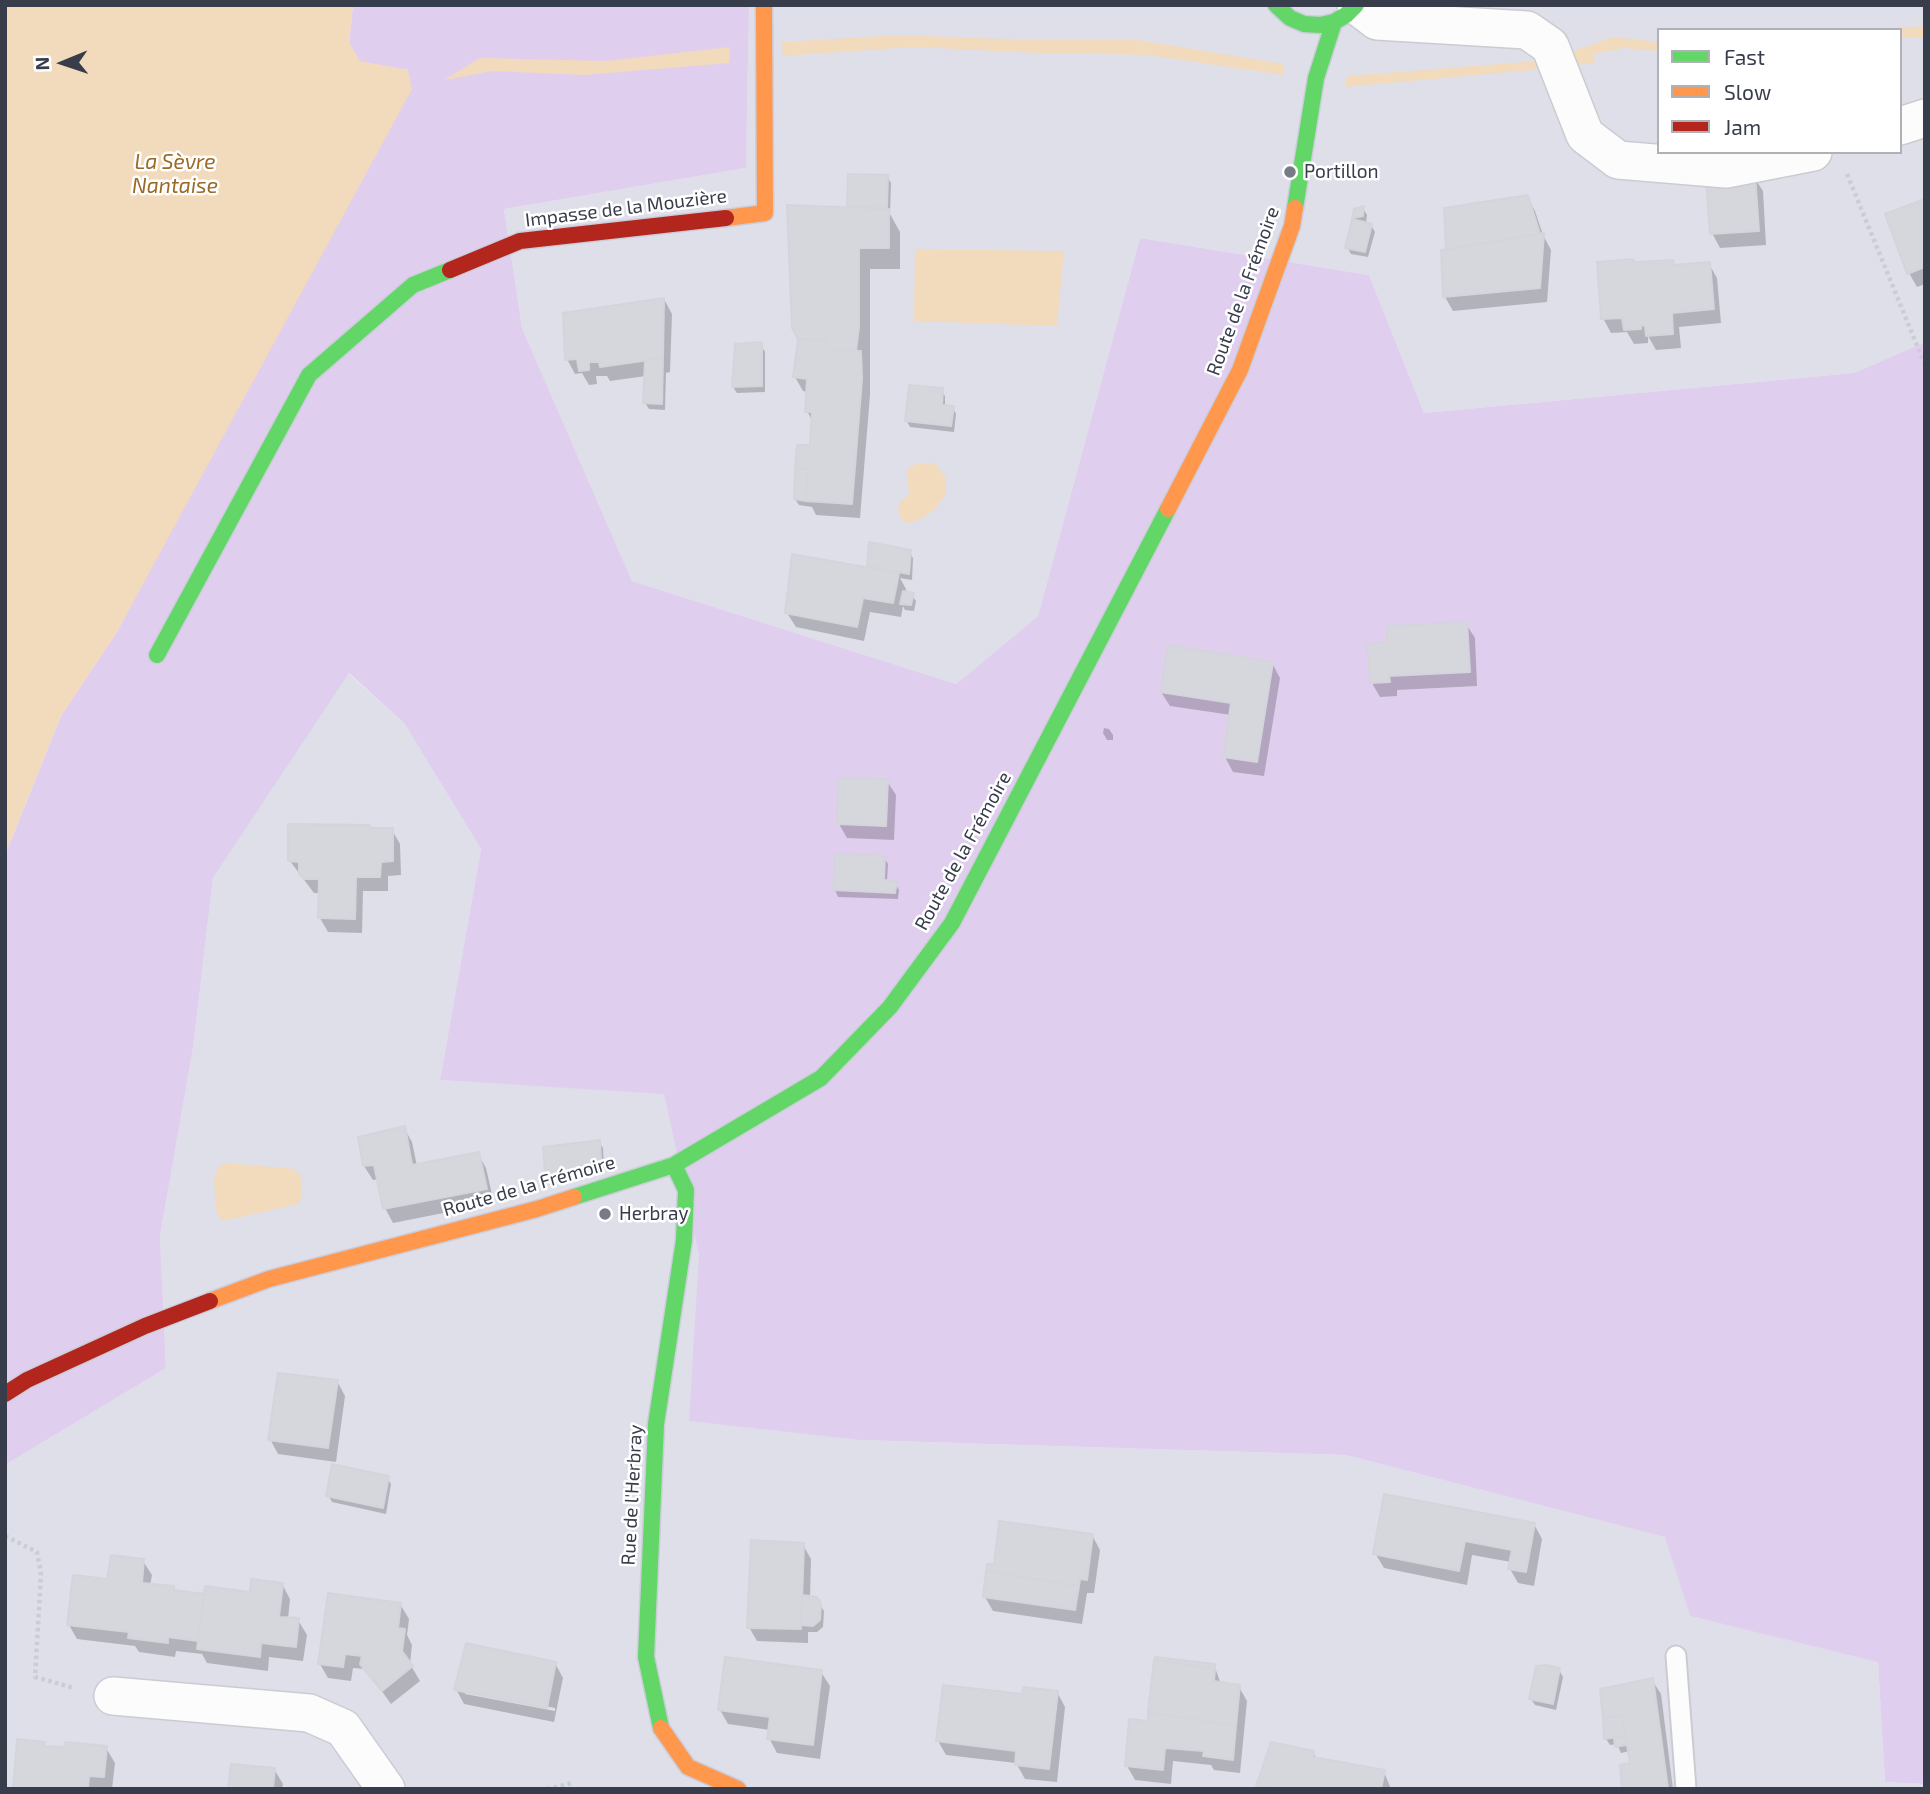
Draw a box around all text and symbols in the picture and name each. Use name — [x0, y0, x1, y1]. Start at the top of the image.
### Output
north arrow — [28, 28, 98, 98]
legend — [1657, 28, 1902, 154]
text: Fast — [1724, 44, 1765, 69]
text: N — [30, 56, 53, 71]
text: Slow — [1724, 79, 1771, 104]
text: Jam — [1724, 114, 1761, 139]
water label: La Sèvre Nantaise — [132, 149, 218, 199]
place label: Portillon — [1304, 161, 1379, 183]
marker: Portillon — [1282, 164, 1298, 180]
street label: Impasse de la Mouzière — [524, 184, 728, 232]
street label: Route de la Frémoire — [1202, 204, 1284, 378]
street label: Route de la Frémoire — [910, 768, 1016, 934]
street label: Route de la Frémoire — [440, 1151, 618, 1221]
place label: Herbray — [619, 1203, 688, 1225]
marker: Herbray — [597, 1206, 613, 1222]
street label: Rue de l'Herbray — [617, 1424, 647, 1566]

